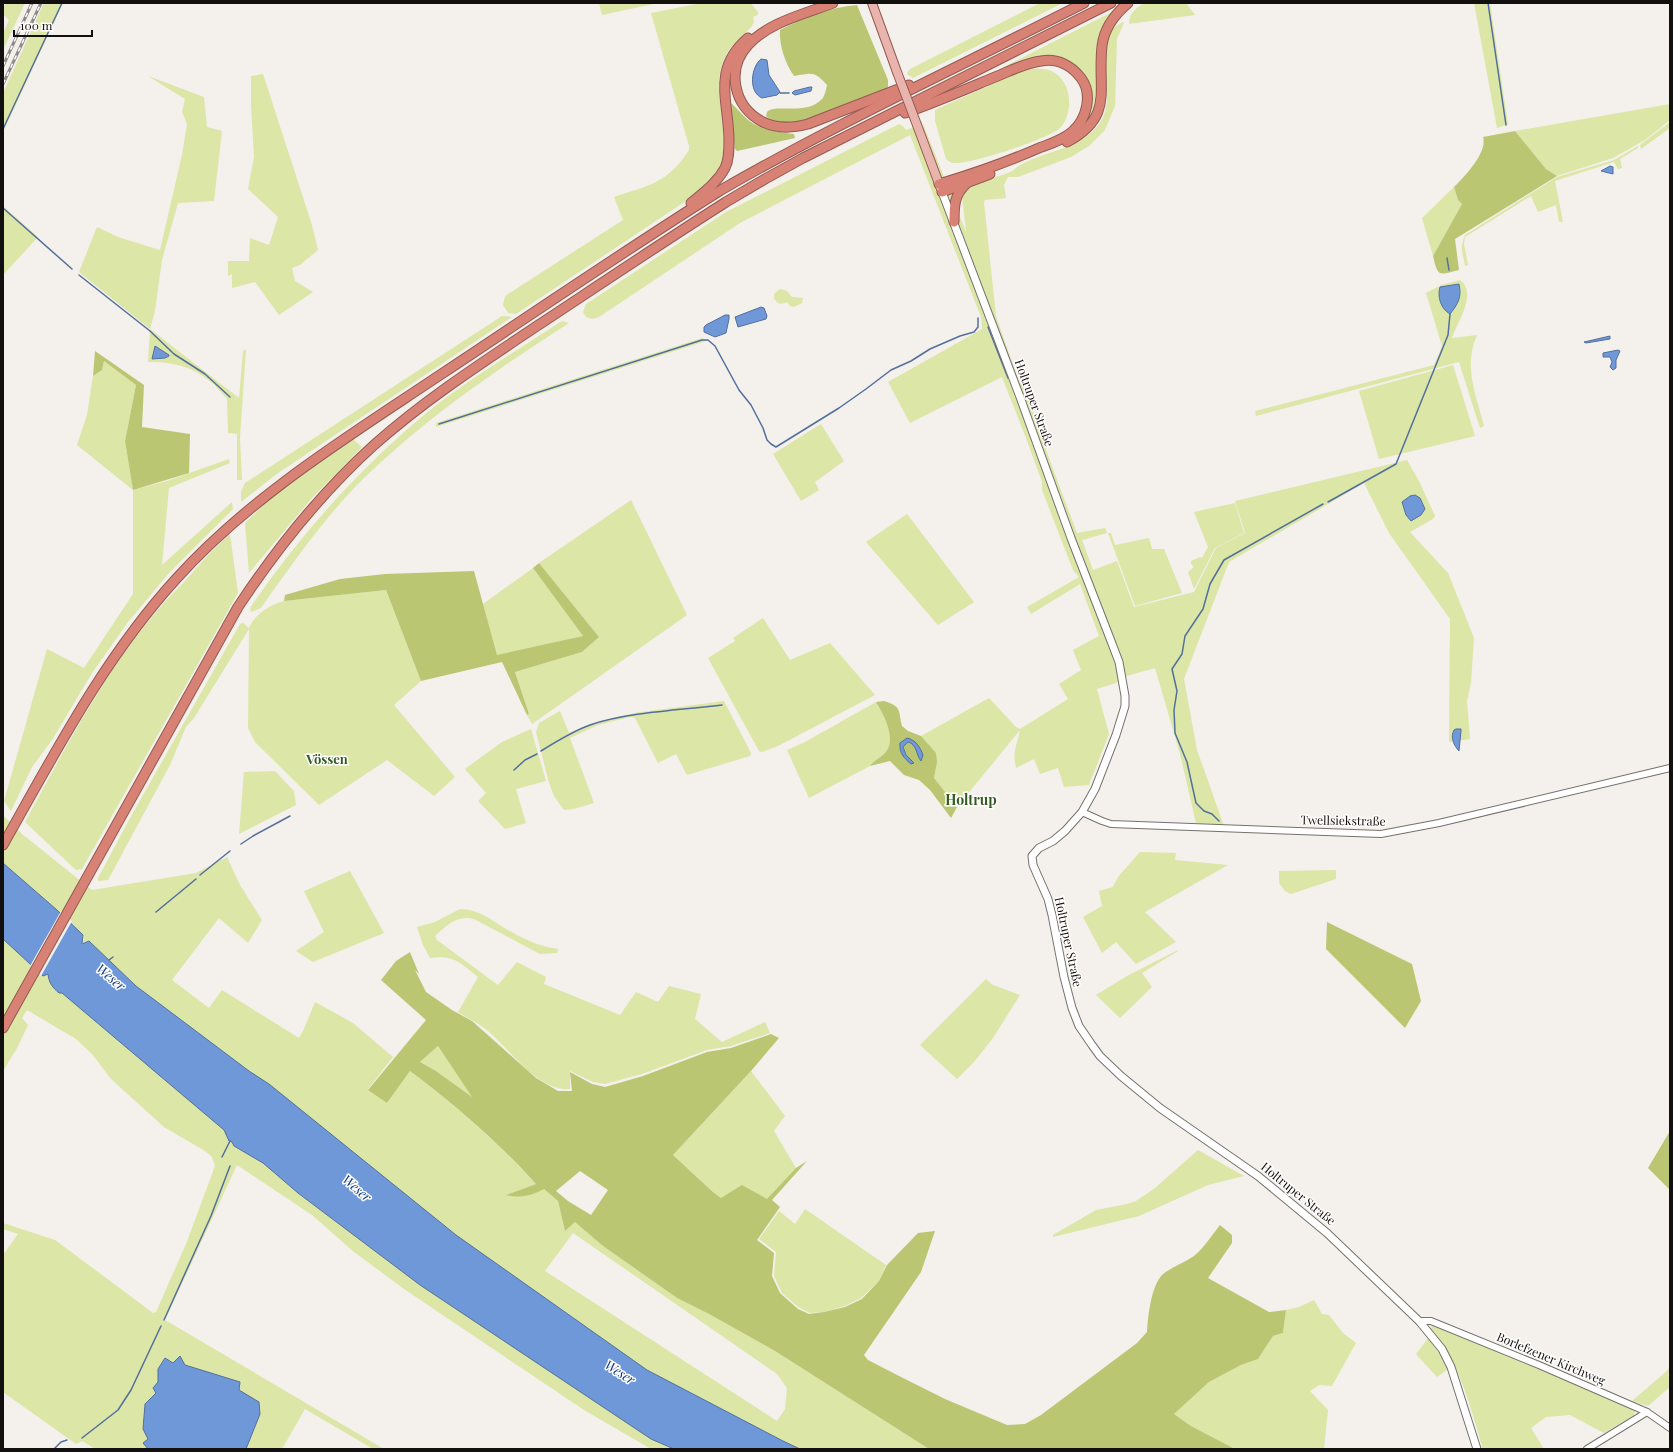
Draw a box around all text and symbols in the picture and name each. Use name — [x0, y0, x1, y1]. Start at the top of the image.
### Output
scale bar — [14, 12, 92, 38]
text: 100 m — [20, 17, 53, 33]
street label: Holtruper Straße — [1012, 357, 1058, 448]
district label: Vössen — [305, 750, 348, 767]
district label: Holtrup — [945, 790, 997, 809]
street label: Twellsiekstraße — [1300, 811, 1386, 829]
street label: Holtruper Straße — [1052, 895, 1086, 988]
water label: Weser — [93, 959, 130, 994]
street label: Holtruper Straße — [1258, 1158, 1339, 1228]
water label: Weser — [339, 1170, 376, 1205]
street label: Borlefzener Kirchweg — [1495, 1328, 1609, 1388]
water label: Weser — [602, 1356, 639, 1388]

